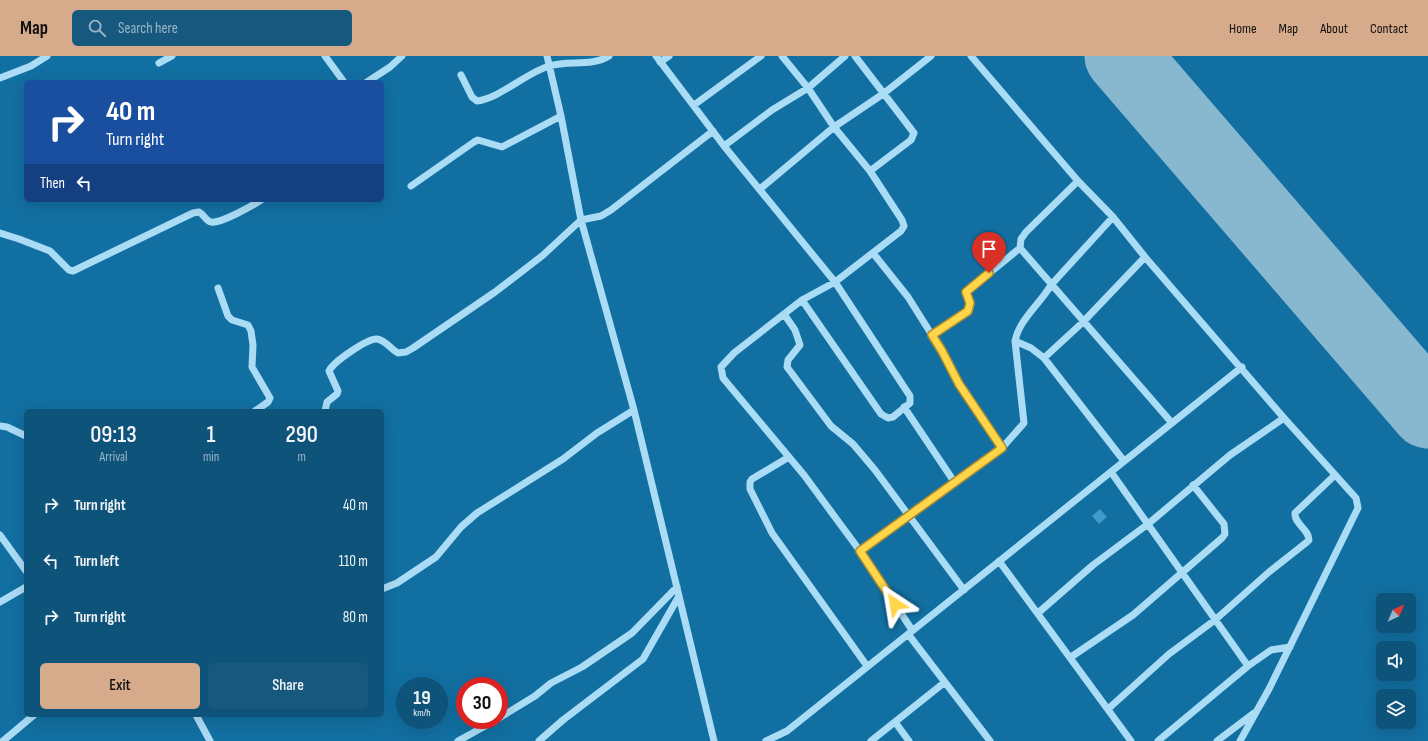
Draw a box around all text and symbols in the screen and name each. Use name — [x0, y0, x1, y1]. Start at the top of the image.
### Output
search box — [72, 10, 352, 46]
text: Map — [20, 17, 48, 40]
icon: search — [86, 17, 108, 39]
text: Search here — [118, 19, 178, 38]
text: Home — [1229, 20, 1257, 37]
text: Map — [1279, 20, 1298, 37]
text: About — [1320, 20, 1348, 37]
text: Contact — [1370, 20, 1408, 37]
text: 40 m — [106, 95, 155, 128]
icon: right — [40, 96, 92, 148]
text: Turn right — [106, 129, 164, 150]
icon: left — [73, 172, 95, 194]
text: Then — [40, 174, 65, 193]
pin — [972, 232, 1006, 273]
icon: arrive — [978, 238, 1000, 260]
text: 09:13 — [90, 420, 137, 449]
text: 1 — [207, 420, 216, 449]
text: 290 — [285, 420, 318, 449]
text: Arrival — [99, 449, 127, 465]
text: min — [203, 449, 219, 465]
text: m — [297, 449, 306, 465]
icon: right — [40, 494, 62, 516]
text: Turn right — [74, 496, 126, 515]
text: 40 m — [343, 496, 368, 515]
icon: left — [40, 550, 62, 572]
text: Turn left — [74, 552, 119, 571]
text: 110 m — [339, 552, 368, 571]
position arrow — [874, 583, 916, 625]
north arrow — [1376, 593, 1416, 633]
map controls — [1376, 593, 1416, 729]
icon: right — [40, 606, 62, 628]
text: Turn right — [74, 608, 126, 627]
text: 80 m — [343, 608, 368, 627]
button: sound — [1376, 641, 1416, 681]
button: Exit — [40, 663, 200, 709]
button: Share — [208, 663, 368, 709]
speed limit sign: 30 — [456, 677, 508, 729]
text: 19 — [413, 686, 431, 710]
button: layers — [1376, 689, 1416, 729]
text: km/h — [413, 707, 431, 719]

